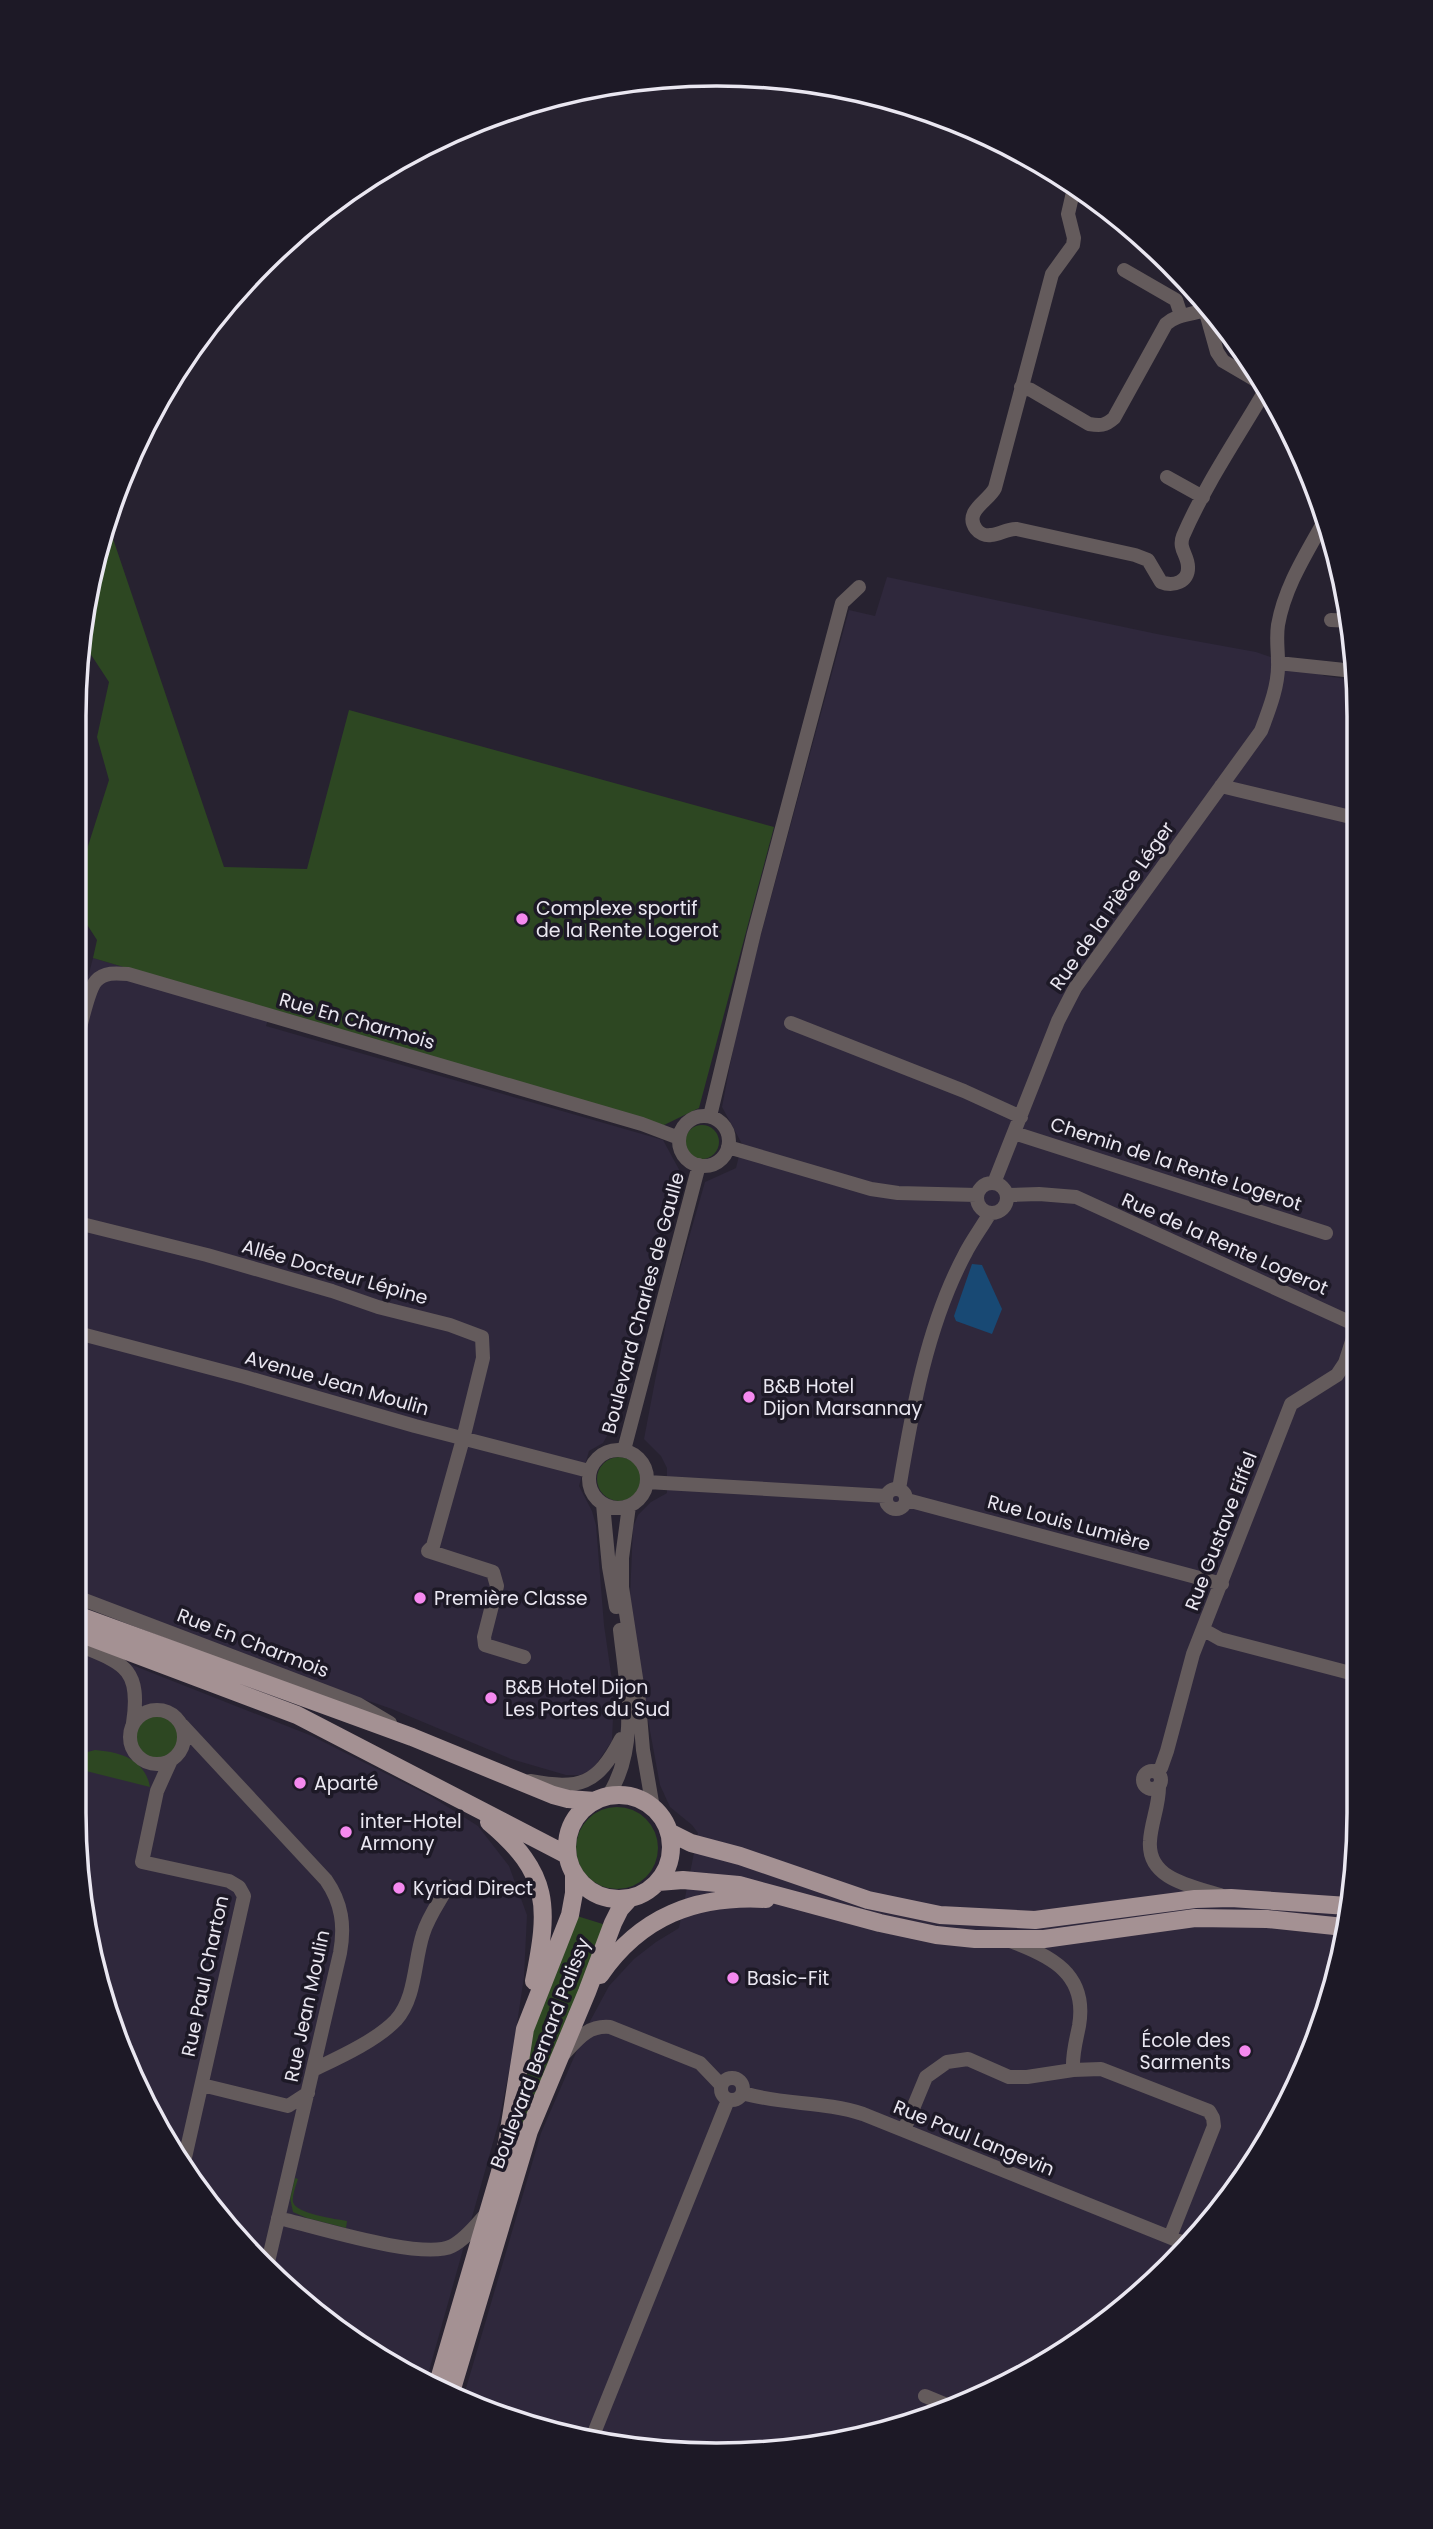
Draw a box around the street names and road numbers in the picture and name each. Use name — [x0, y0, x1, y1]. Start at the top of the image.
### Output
street label: Rue de la Pièce Léger — [1043, 816, 1181, 996]
street label: Rue En Charmois — [276, 986, 438, 1056]
street label: Chemin de la Rente Logerot — [1047, 1111, 1305, 1217]
street label: Boulevard Charles de Gaulle — [595, 1169, 691, 1437]
street label: Rue de la Rente Logerot — [1118, 1186, 1333, 1302]
street label: Allée Docteur Lépine — [239, 1233, 431, 1311]
street label: Avenue Jean Moulin — [242, 1344, 432, 1422]
street label: Rue Gustave Eiffel — [1178, 1448, 1264, 1614]
street label: Rue Louis Lumière — [984, 1488, 1154, 1558]
street label: Rue En Charmois — [173, 1602, 333, 1684]
street label: Rue Paul Charton — [175, 1893, 235, 2059]
street label: Rue Jean Moulin — [278, 1928, 336, 2084]
street label: Boulevard Bernard Palissy — [483, 1933, 597, 2172]
street label: Rue Paul Langevin — [889, 2093, 1059, 2183]

